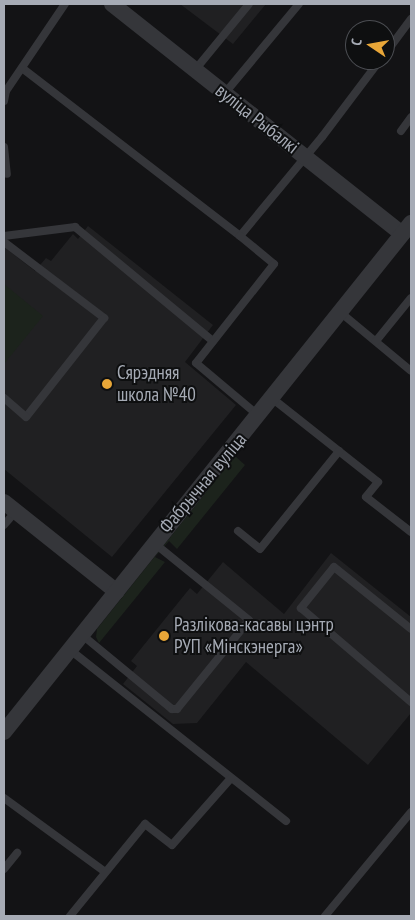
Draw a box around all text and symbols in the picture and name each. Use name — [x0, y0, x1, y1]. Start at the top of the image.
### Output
north arrow — [345, 20, 395, 70]
text: С — [347, 37, 366, 47]
street label: вуліца Рыбалкі — [211, 79, 303, 159]
place label: Сярэдняя школа №40 — [117, 362, 196, 406]
marker: Сярэдняя школа №40 — [101, 378, 113, 390]
street label: Фабрычная вуліца — [155, 428, 251, 538]
place label: Разлікова-касавы цэнтр РУП «Мінскэнерга» — [174, 614, 334, 658]
marker: Разлікова-касавы цэнтр РУП «Мінскэнерга» — [158, 630, 170, 642]

